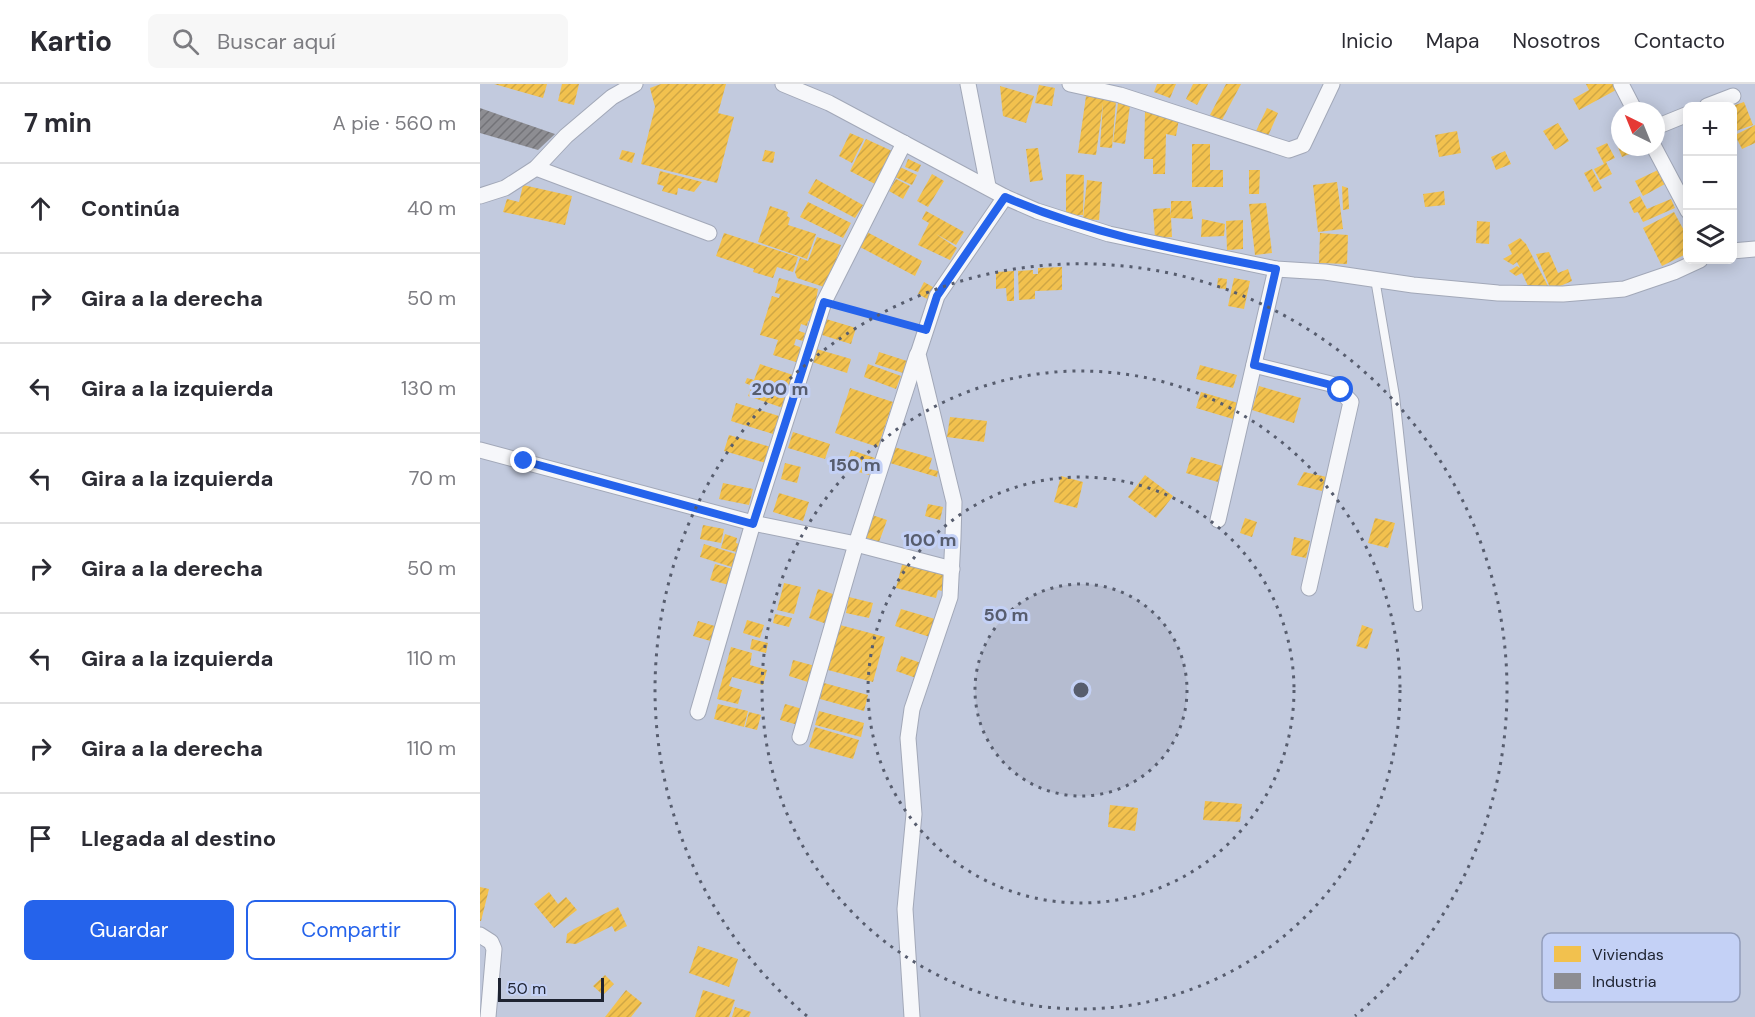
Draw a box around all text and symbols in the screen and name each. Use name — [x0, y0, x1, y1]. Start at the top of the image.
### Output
search box — [148, 14, 568, 68]
text: Kartio — [30, 23, 112, 60]
icon: search — [169, 25, 202, 58]
text: Buscar aquí — [217, 27, 336, 56]
text: Inicio — [1341, 27, 1393, 55]
text: Mapa — [1426, 27, 1480, 55]
text: Nosotros — [1513, 27, 1601, 55]
text: Contacto — [1634, 27, 1725, 55]
north arrow — [1611, 102, 1665, 156]
map controls — [1683, 102, 1737, 264]
button: + — [1683, 102, 1737, 156]
text: 7 min — [24, 106, 92, 140]
text: A pie · 560 m — [333, 110, 456, 136]
button: − — [1683, 156, 1737, 210]
icon: ahead — [24, 192, 57, 225]
text: Continúa — [81, 194, 180, 223]
text: 40 m — [407, 195, 456, 221]
button: layers — [1683, 210, 1737, 264]
icon: right — [24, 282, 57, 315]
text: Gira a la derecha — [81, 284, 263, 313]
text: 50 m — [407, 285, 456, 311]
icon: left — [24, 372, 57, 405]
text: Gira a la izquierda — [81, 374, 273, 403]
text: 130 m — [401, 375, 456, 401]
route start — [1327, 376, 1353, 402]
text: 200 m — [752, 377, 808, 401]
route end — [510, 447, 536, 473]
text: 150 m — [829, 453, 881, 477]
icon: left — [24, 462, 57, 495]
text: Gira a la izquierda — [81, 464, 273, 493]
text: 70 m — [409, 465, 456, 491]
text: 100 m — [903, 528, 957, 552]
icon: right — [24, 552, 57, 585]
text: Gira a la derecha — [81, 554, 263, 583]
text: 50 m — [407, 555, 456, 581]
text: 50 m — [983, 603, 1029, 627]
icon: left — [24, 642, 57, 675]
text: Gira a la izquierda — [81, 644, 273, 673]
text: 110 m — [407, 645, 456, 671]
centre of rings — [1071, 680, 1091, 700]
icon: right — [24, 732, 57, 765]
text: Gira a la derecha — [81, 734, 263, 763]
text: 110 m — [407, 735, 456, 761]
icon: arrive — [24, 822, 57, 855]
text: Llegada al destino — [81, 824, 276, 853]
button: Guardar — [24, 900, 234, 960]
button: Compartir — [246, 900, 456, 960]
legend — [1542, 933, 1740, 1002]
text: Viviendas — [1592, 944, 1664, 965]
text: Industria — [1592, 971, 1657, 992]
scale bar — [498, 975, 604, 1002]
text: 50 m — [507, 978, 546, 999]

